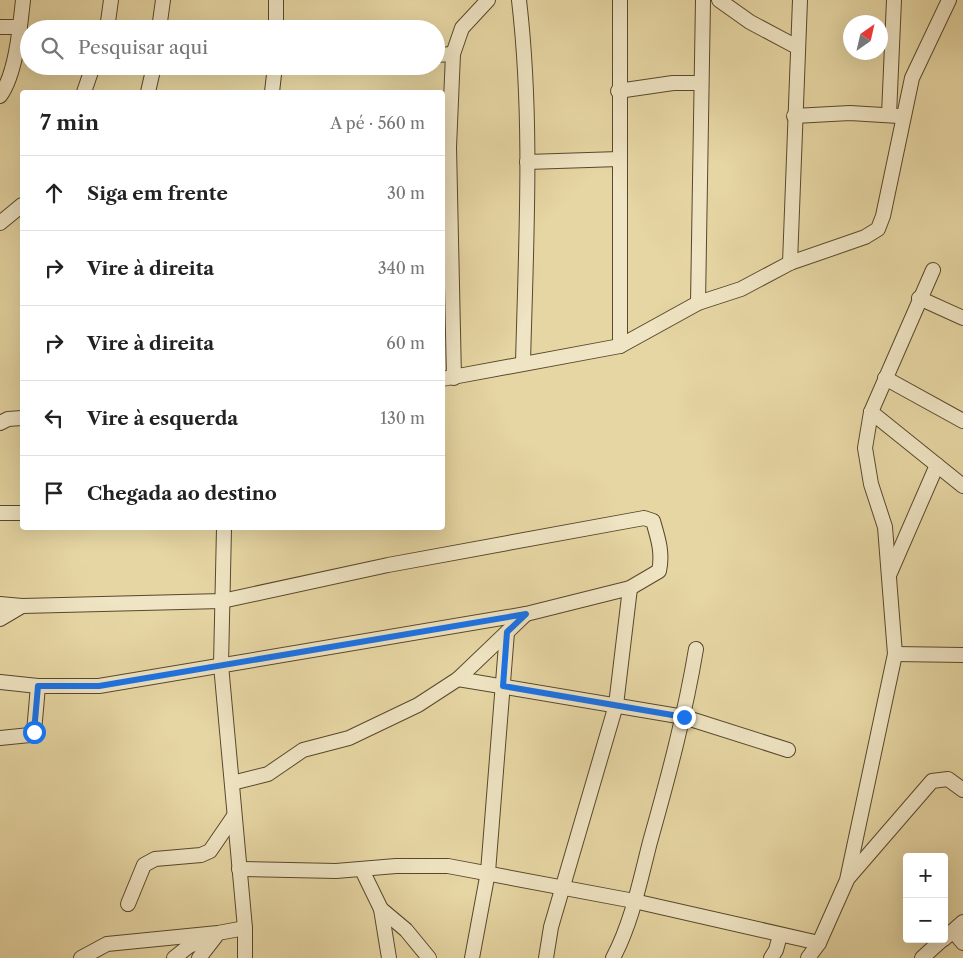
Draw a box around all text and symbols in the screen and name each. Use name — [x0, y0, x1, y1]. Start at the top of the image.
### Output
north arrow — [843, 15, 888, 60]
search box — [20, 20, 445, 75]
icon: search — [38, 34, 66, 62]
text: Pesquisar aqui — [78, 36, 208, 59]
text: 7 min — [40, 110, 99, 135]
text: A pé · 560 m — [330, 113, 425, 133]
icon: ahead — [40, 179, 68, 207]
text: Siga em frente — [87, 182, 228, 205]
text: 30 m — [387, 183, 425, 203]
icon: right — [40, 254, 68, 282]
text: Vire à direita — [87, 257, 214, 280]
text: 340 m — [378, 258, 425, 278]
icon: right — [40, 329, 68, 357]
text: Vire à direita — [87, 332, 214, 355]
text: 60 m — [386, 333, 425, 353]
icon: left — [40, 404, 68, 432]
text: Vire à esquerda — [87, 407, 238, 430]
text: 130 m — [380, 408, 425, 428]
icon: arrive — [40, 479, 68, 507]
text: Chegada ao destino — [87, 482, 277, 505]
route end — [673, 706, 696, 729]
route start — [23, 721, 46, 744]
map controls — [903, 853, 948, 943]
button: + — [903, 853, 948, 898]
button: − — [903, 898, 948, 943]

